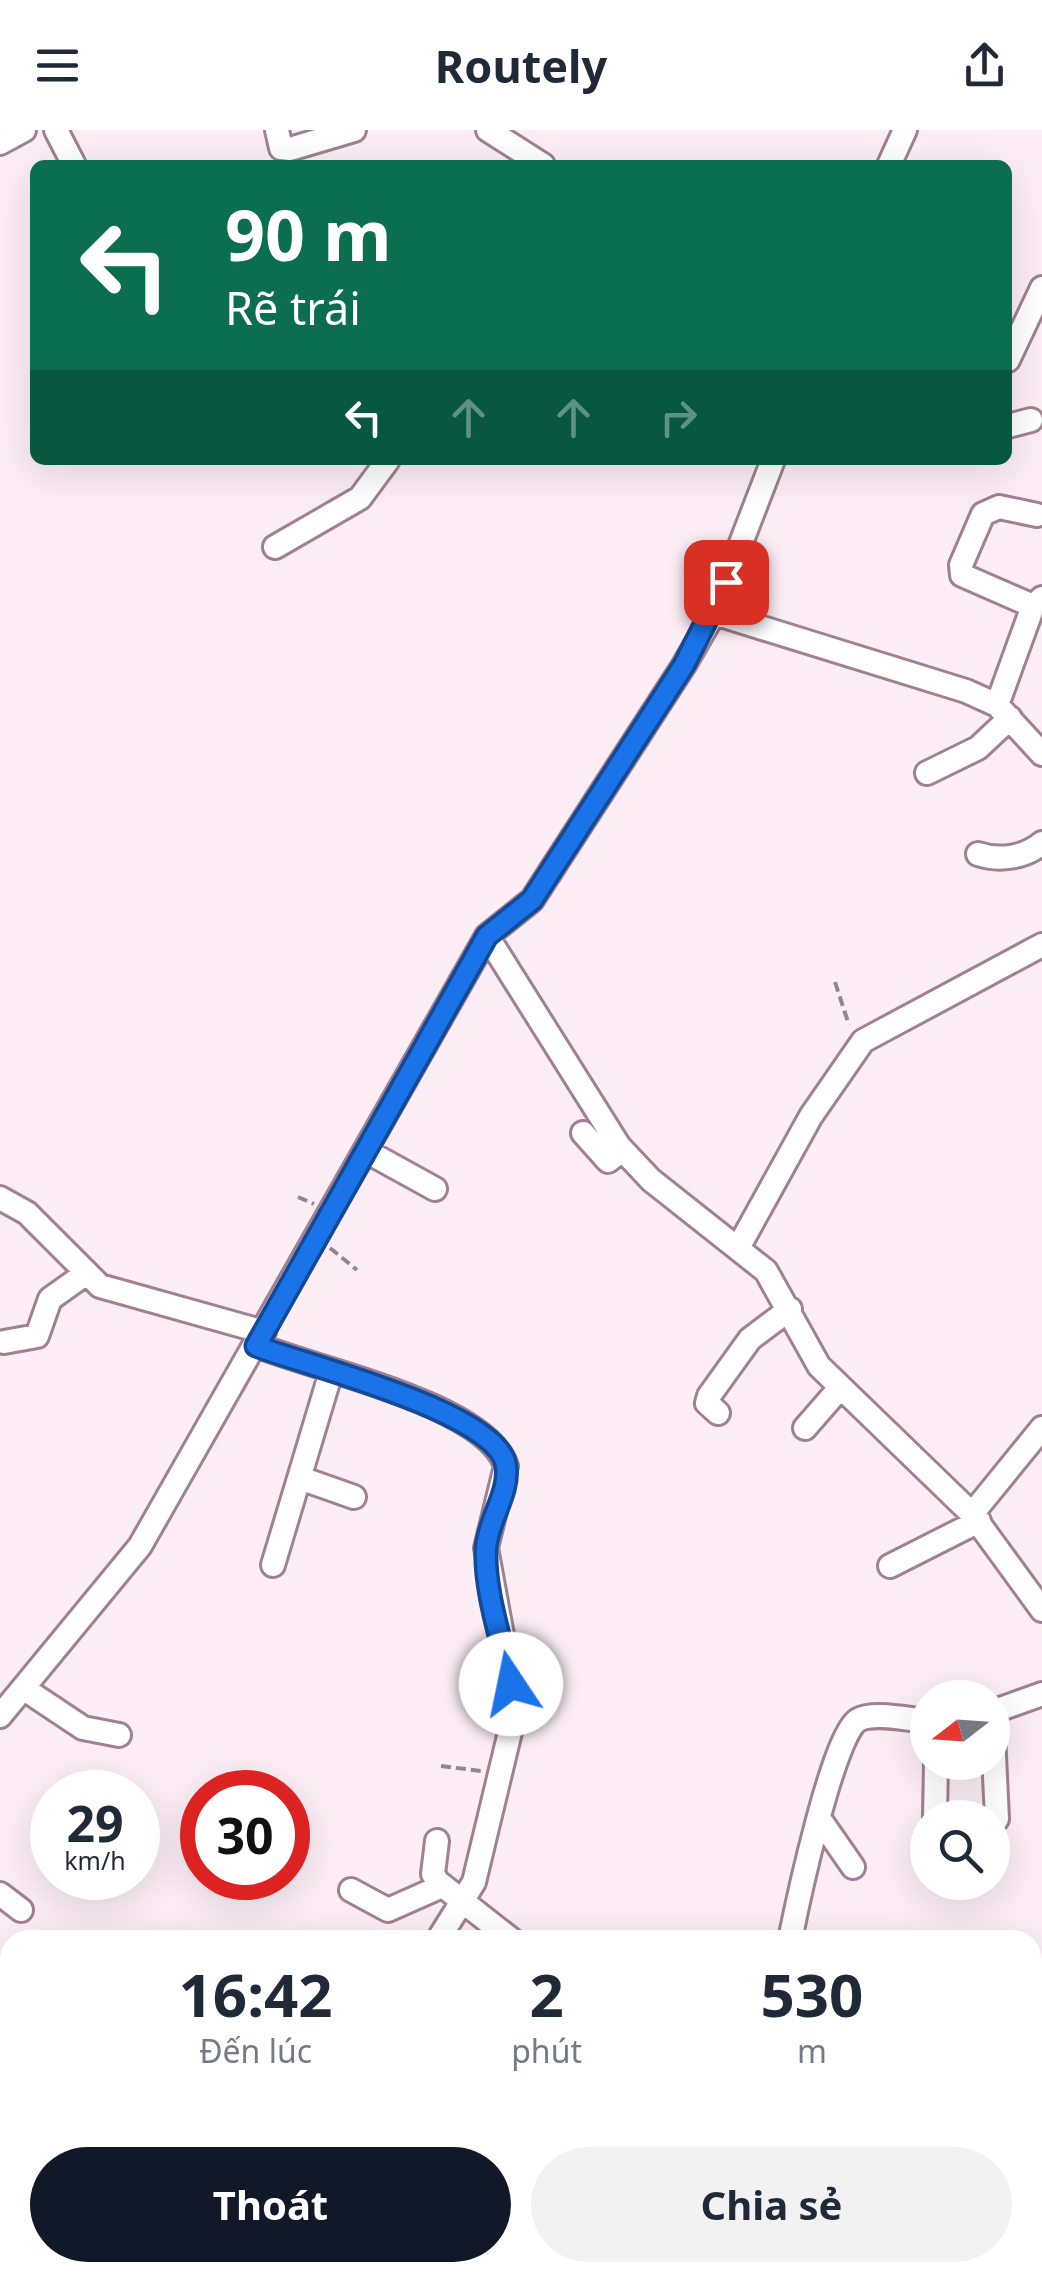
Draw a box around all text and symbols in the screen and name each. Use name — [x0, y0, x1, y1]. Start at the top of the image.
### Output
text: Routely — [435, 35, 607, 96]
icon: menu — [30, 38, 85, 93]
icon: share — [957, 38, 1012, 93]
text: 90 m — [225, 186, 392, 282]
icon: left — [60, 200, 190, 330]
text: Rẽ trái — [225, 277, 361, 338]
icon: left — [336, 390, 391, 445]
icon: ahead — [441, 390, 496, 445]
icon: ahead — [546, 390, 601, 445]
icon: right — [651, 390, 706, 445]
pin — [684, 540, 769, 625]
icon: arrive — [699, 555, 754, 610]
position arrow — [459, 1632, 563, 1736]
north arrow — [910, 1680, 1010, 1780]
map controls — [910, 1680, 1010, 1900]
speed limit sign: 30 — [180, 1770, 310, 1900]
text: 29 — [66, 1789, 124, 1857]
button: search — [910, 1800, 1010, 1900]
text: km/h — [64, 1843, 126, 1877]
text: 16:42 — [179, 1953, 333, 2035]
text: 2 — [529, 1953, 564, 2035]
text: 530 — [760, 1953, 863, 2035]
text: Đến lúc — [199, 2029, 312, 2072]
text: phút — [511, 2029, 582, 2072]
text: m — [797, 2029, 827, 2072]
button: Thoát — [30, 2147, 511, 2262]
button: Chia sẻ — [531, 2147, 1012, 2262]

